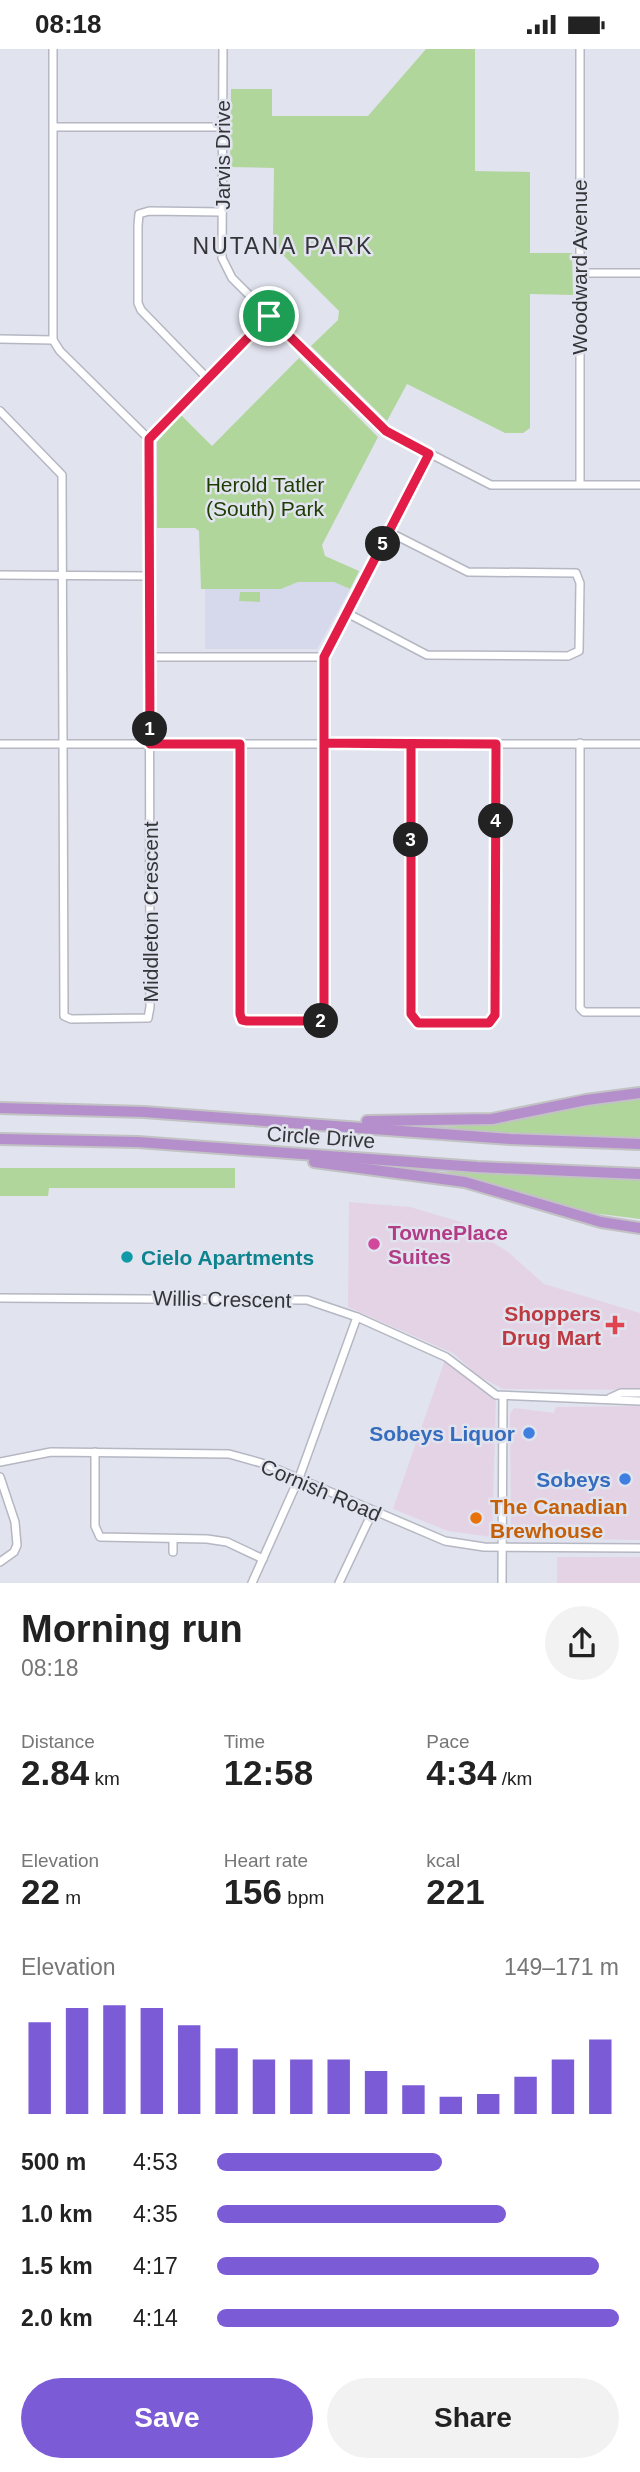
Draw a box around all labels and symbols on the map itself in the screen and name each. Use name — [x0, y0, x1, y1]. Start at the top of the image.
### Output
street label: Jarvis Drive — [211, 100, 234, 210]
street label: Woodward Avenue — [568, 179, 591, 355]
district label: NUTANA PARK — [193, 233, 373, 259]
pin — [239, 286, 299, 346]
park label: Herold Tatler (South) Park — [206, 473, 324, 520]
pin: 5 — [366, 526, 400, 561]
pin: 1 — [132, 711, 168, 747]
pin: 4 — [478, 803, 514, 839]
street label: Middleton Crescent — [139, 821, 162, 1002]
pin: 3 — [394, 823, 428, 857]
pin: 2 — [304, 1003, 338, 1039]
street label: Circle Drive — [266, 1122, 376, 1152]
place label: TownePlace Suites — [388, 1221, 508, 1268]
marker: TownePlace Suites — [366, 1236, 382, 1252]
place label: Cielo Apartments — [141, 1246, 314, 1269]
marker: Cielo Apartments — [119, 1249, 135, 1265]
street label: Willis Crescent — [152, 1286, 292, 1312]
place label: Shoppers Drug Mart — [502, 1302, 601, 1349]
marker: Shoppers Drug Mart — [607, 1317, 623, 1333]
place label: Sobeys Liquor — [369, 1422, 515, 1445]
marker: Sobeys Liquor — [521, 1425, 537, 1441]
street label: Cornish Road — [257, 1454, 385, 1526]
place label: Sobeys — [536, 1468, 611, 1491]
marker: Sobeys — [617, 1471, 633, 1487]
place label: The Canadian Brewhouse — [490, 1495, 628, 1542]
marker: The Canadian Brewhouse — [468, 1510, 484, 1526]

